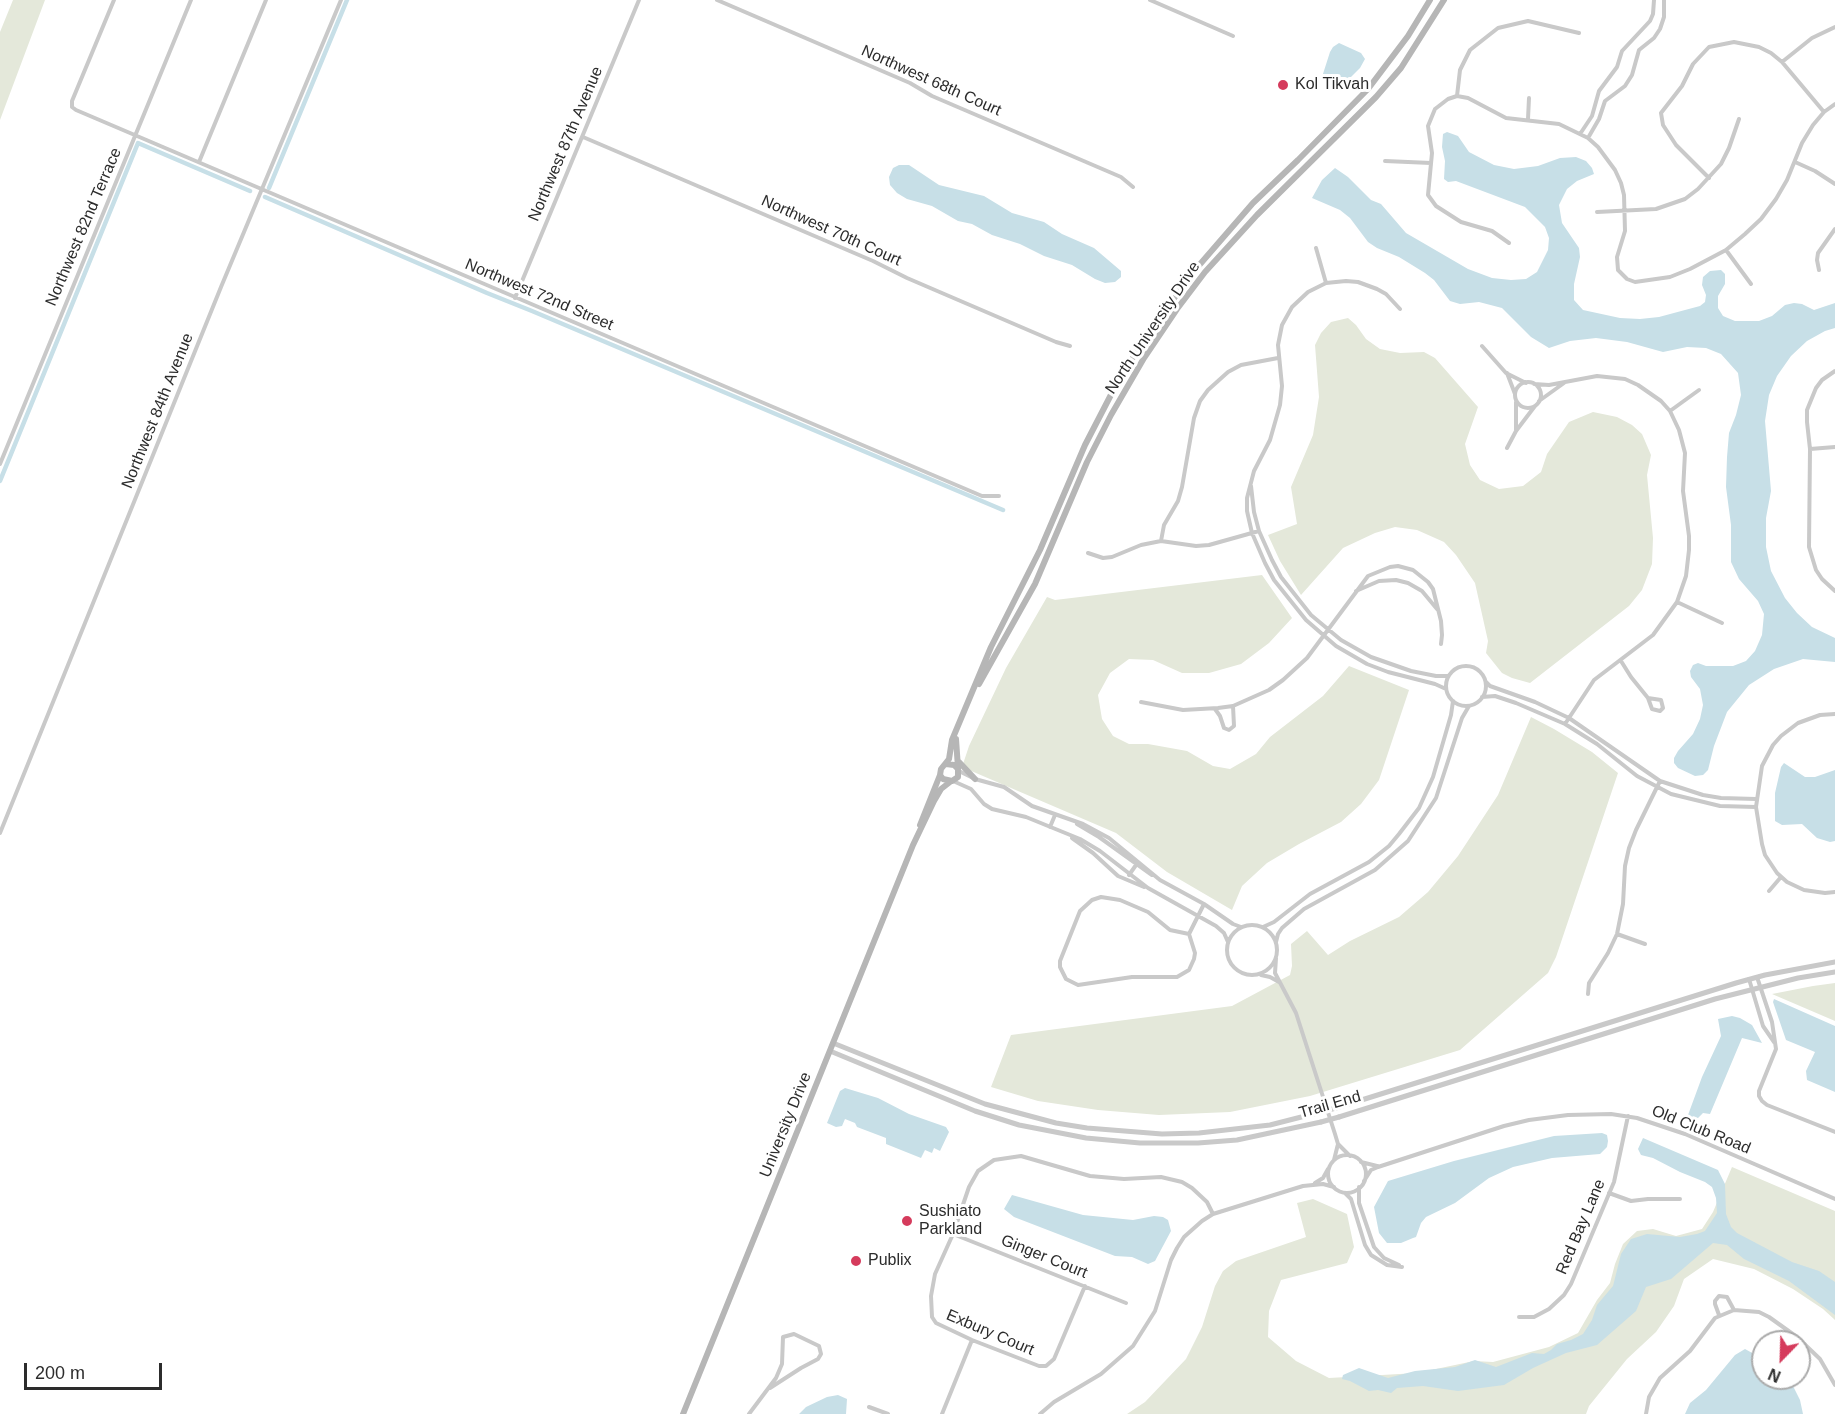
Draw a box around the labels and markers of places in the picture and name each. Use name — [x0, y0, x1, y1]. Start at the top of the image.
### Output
place label: Kol Tikvah — [1295, 75, 1369, 95]
marker: Kol Tikvah — [1276, 78, 1290, 92]
place label: Sushiato Parkland — [919, 1202, 982, 1240]
marker: Sushiato Parkland — [900, 1214, 914, 1228]
place label: Publix — [868, 1251, 912, 1271]
marker: Publix — [849, 1254, 863, 1268]

